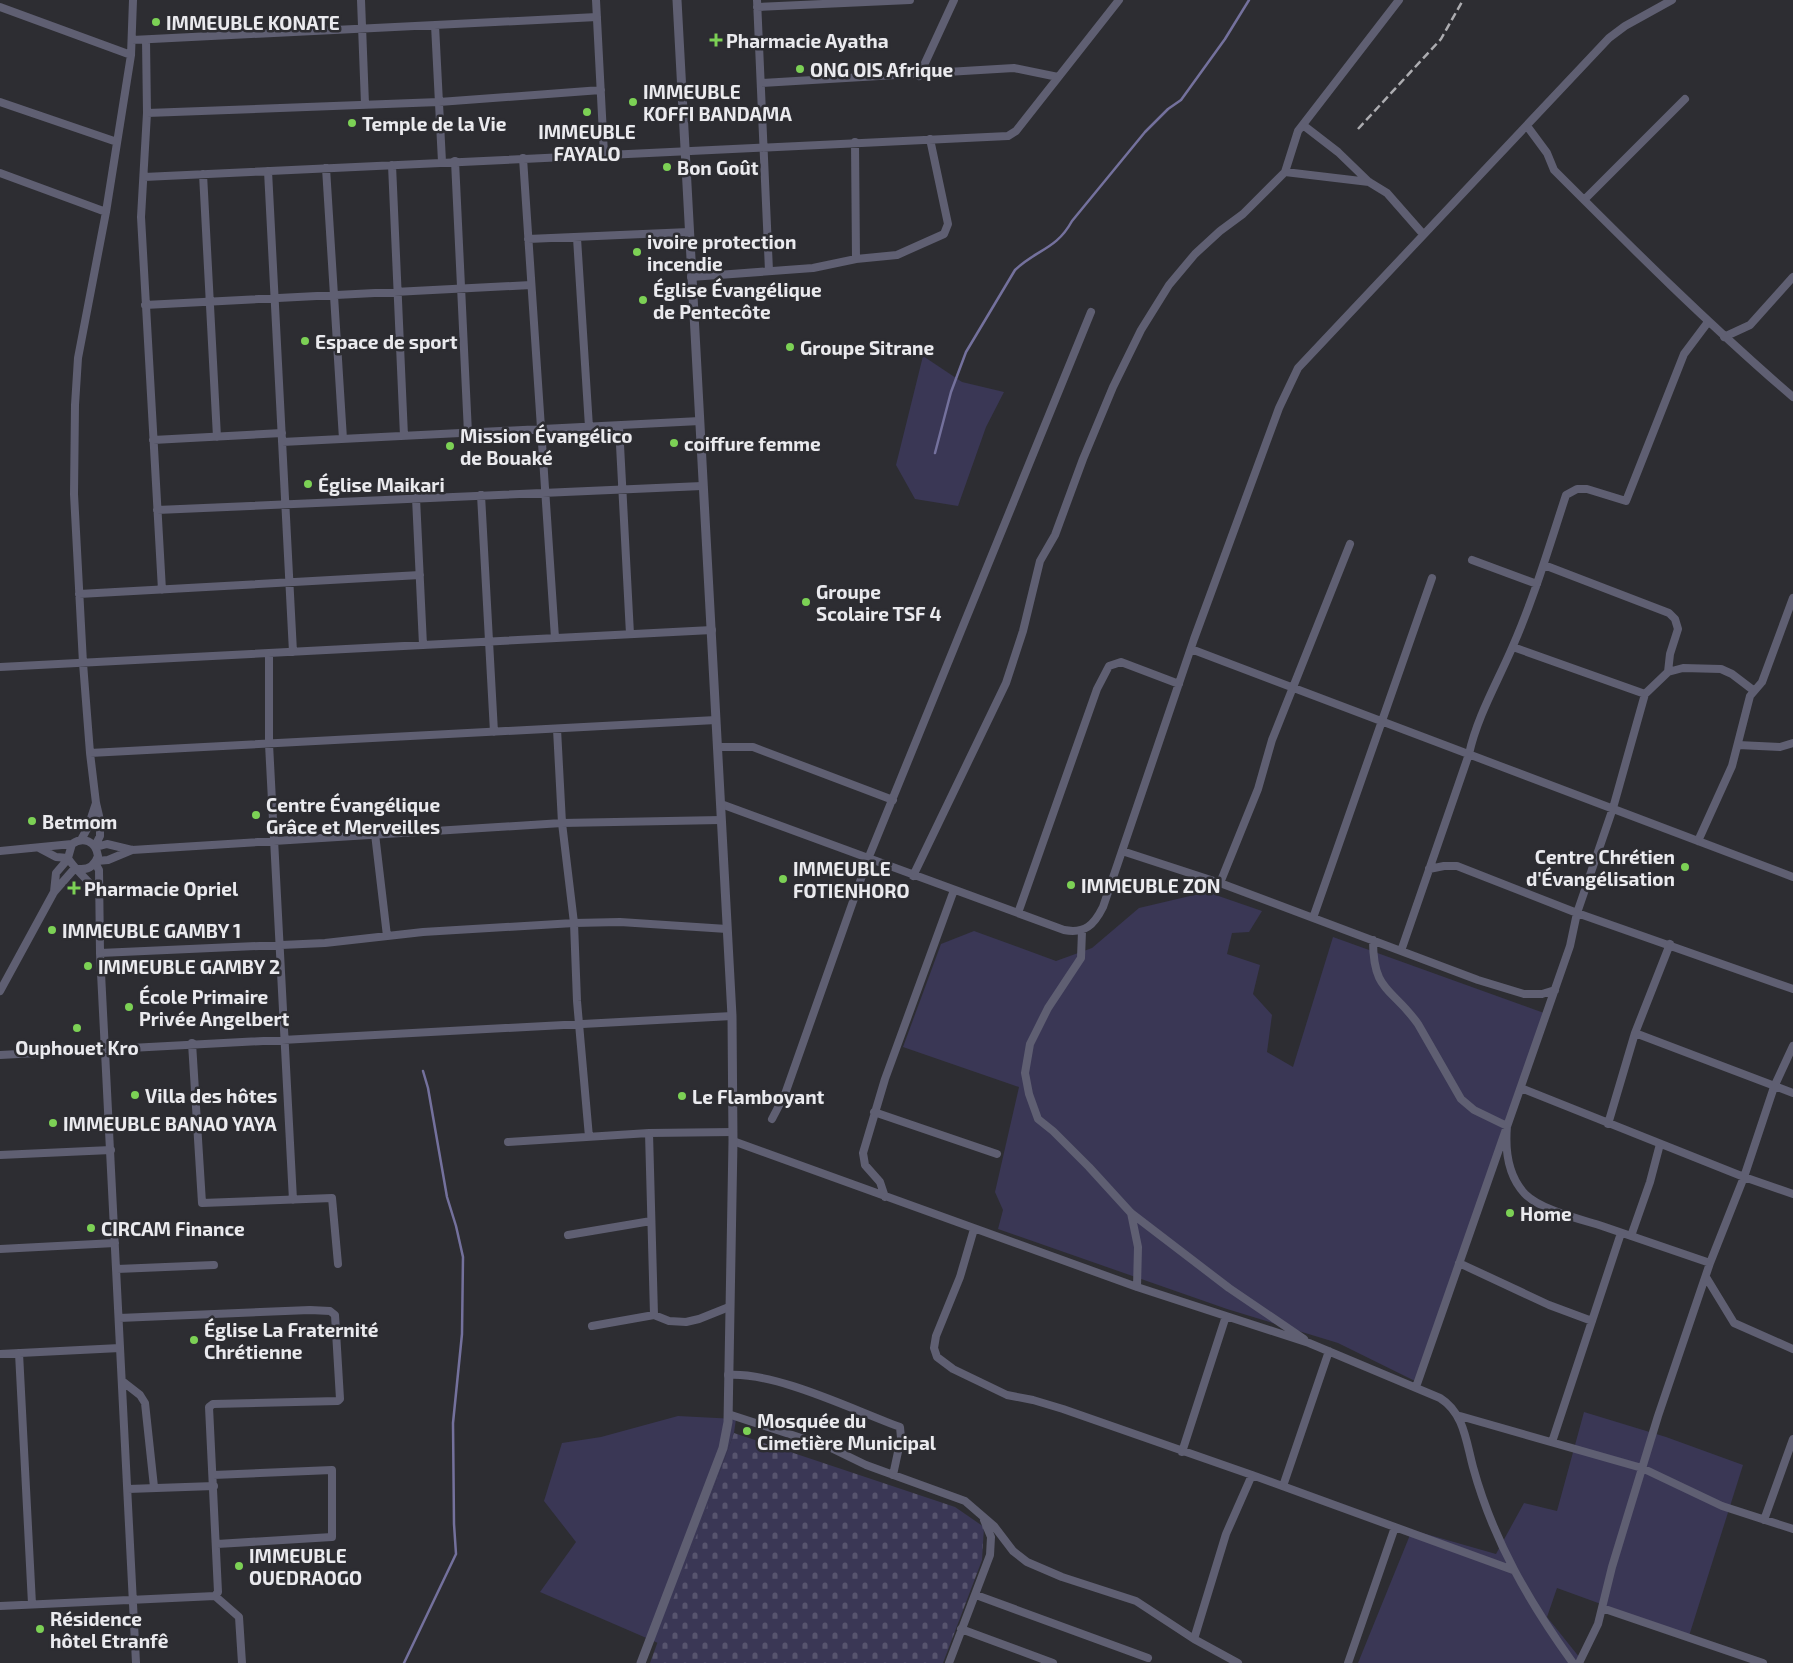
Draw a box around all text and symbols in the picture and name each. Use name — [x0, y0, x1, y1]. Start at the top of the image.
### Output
place label: IMMEUBLE KONATE — [166, 11, 340, 34]
marker: IMMEUBLE KONATE — [150, 16, 162, 28]
place label: Pharmacie Ayatha — [726, 29, 888, 53]
marker: Pharmacie Ayatha — [710, 34, 722, 46]
place label: ONG OIS Afrique — [810, 58, 953, 81]
marker: ONG OIS Afrique — [794, 63, 806, 75]
place label: IMMEUBLE KOFFI BANDAMA — [643, 80, 792, 125]
marker: IMMEUBLE KOFFI BANDAMA — [627, 96, 639, 108]
marker: IMMEUBLE FAYALO — [581, 106, 593, 118]
place label: Temple de la Vie — [362, 112, 507, 135]
marker: Temple de la Vie — [346, 117, 358, 129]
place label: IMMEUBLE FAYALO — [538, 120, 636, 165]
place label: Bon Goût — [677, 156, 759, 179]
marker: Bon Goût — [661, 161, 673, 173]
place label: ivoire protection incendie — [647, 230, 796, 275]
marker: ivoire protection incendie — [631, 246, 643, 258]
place label: Église Évangélique de Pentecôte — [653, 277, 822, 323]
marker: Église Évangélique de Pentecôte — [637, 294, 649, 306]
place label: Espace de sport — [315, 330, 458, 353]
marker: Espace de sport — [299, 335, 311, 347]
place label: Groupe Sitrane — [800, 336, 934, 359]
marker: Groupe Sitrane — [784, 341, 796, 353]
place label: Mission Évangélico de Bouaké — [460, 423, 633, 469]
place label: coiffure femme — [684, 432, 821, 455]
marker: coiffure femme — [668, 437, 680, 449]
marker: Mission Évangélico de Bouaké — [444, 440, 456, 452]
place label: Église Maikari — [318, 472, 445, 496]
marker: Église Maikari — [302, 478, 314, 490]
place label: Groupe Scolaire TSF 4 — [816, 580, 942, 625]
marker: Groupe Scolaire TSF 4 — [800, 596, 812, 608]
place label: Centre Évangélique Grâce et Merveilles — [266, 792, 440, 838]
marker: Centre Évangélique Grâce et Merveilles — [250, 809, 262, 821]
place label: Betmom — [42, 810, 117, 833]
marker: Betmom — [26, 815, 38, 827]
place label: Centre Chrétien d'Évangélisation — [1526, 845, 1675, 890]
place label: IMMEUBLE FOTIENHORO — [793, 857, 910, 902]
marker: Centre Chrétien d'Évangélisation — [1679, 861, 1691, 873]
marker: IMMEUBLE FOTIENHORO — [777, 873, 789, 885]
place label: IMMEUBLE ZON — [1081, 874, 1221, 897]
place label: Pharmacie Opriel — [84, 877, 239, 900]
marker: IMMEUBLE ZON — [1065, 879, 1077, 891]
marker: Pharmacie Opriel — [68, 882, 80, 894]
place label: IMMEUBLE GAMBY 1 — [62, 919, 241, 942]
marker: IMMEUBLE GAMBY 1 — [46, 924, 58, 936]
place label: IMMEUBLE GAMBY 2 — [98, 955, 280, 978]
marker: IMMEUBLE GAMBY 2 — [82, 960, 94, 972]
place label: École Primaire Privée Angelbert — [139, 984, 290, 1030]
marker: École Primaire Privée Angelbert — [123, 1001, 135, 1013]
marker: Ouphouet Kro — [71, 1022, 83, 1034]
place label: Ouphouet Kro — [15, 1036, 139, 1059]
place label: Villa des hôtes — [145, 1084, 277, 1107]
place label: Le Flamboyant — [692, 1085, 825, 1109]
marker: Villa des hôtes — [129, 1089, 141, 1101]
marker: Le Flamboyant — [676, 1090, 688, 1102]
place label: IMMEUBLE BANAO YAYA — [63, 1112, 277, 1135]
marker: IMMEUBLE BANAO YAYA — [47, 1117, 59, 1129]
place label: Home — [1520, 1202, 1572, 1225]
marker: Home — [1504, 1207, 1516, 1219]
place label: CIRCAM Finance — [101, 1217, 245, 1240]
marker: CIRCAM Finance — [85, 1222, 97, 1234]
place label: Église La Fraternité Chrétienne — [204, 1317, 379, 1363]
marker: Église La Fraternité Chrétienne — [188, 1334, 200, 1346]
place label: Mosquée du Cimetière Municipal — [757, 1409, 937, 1454]
marker: Mosquée du Cimetière Municipal — [741, 1425, 753, 1437]
place label: IMMEUBLE OUEDRAOGO — [249, 1544, 362, 1589]
marker: IMMEUBLE OUEDRAOGO — [233, 1560, 245, 1572]
place label: Résidence hôtel Etranfê — [50, 1607, 169, 1652]
marker: Résidence hôtel Etranfê — [34, 1623, 46, 1635]

